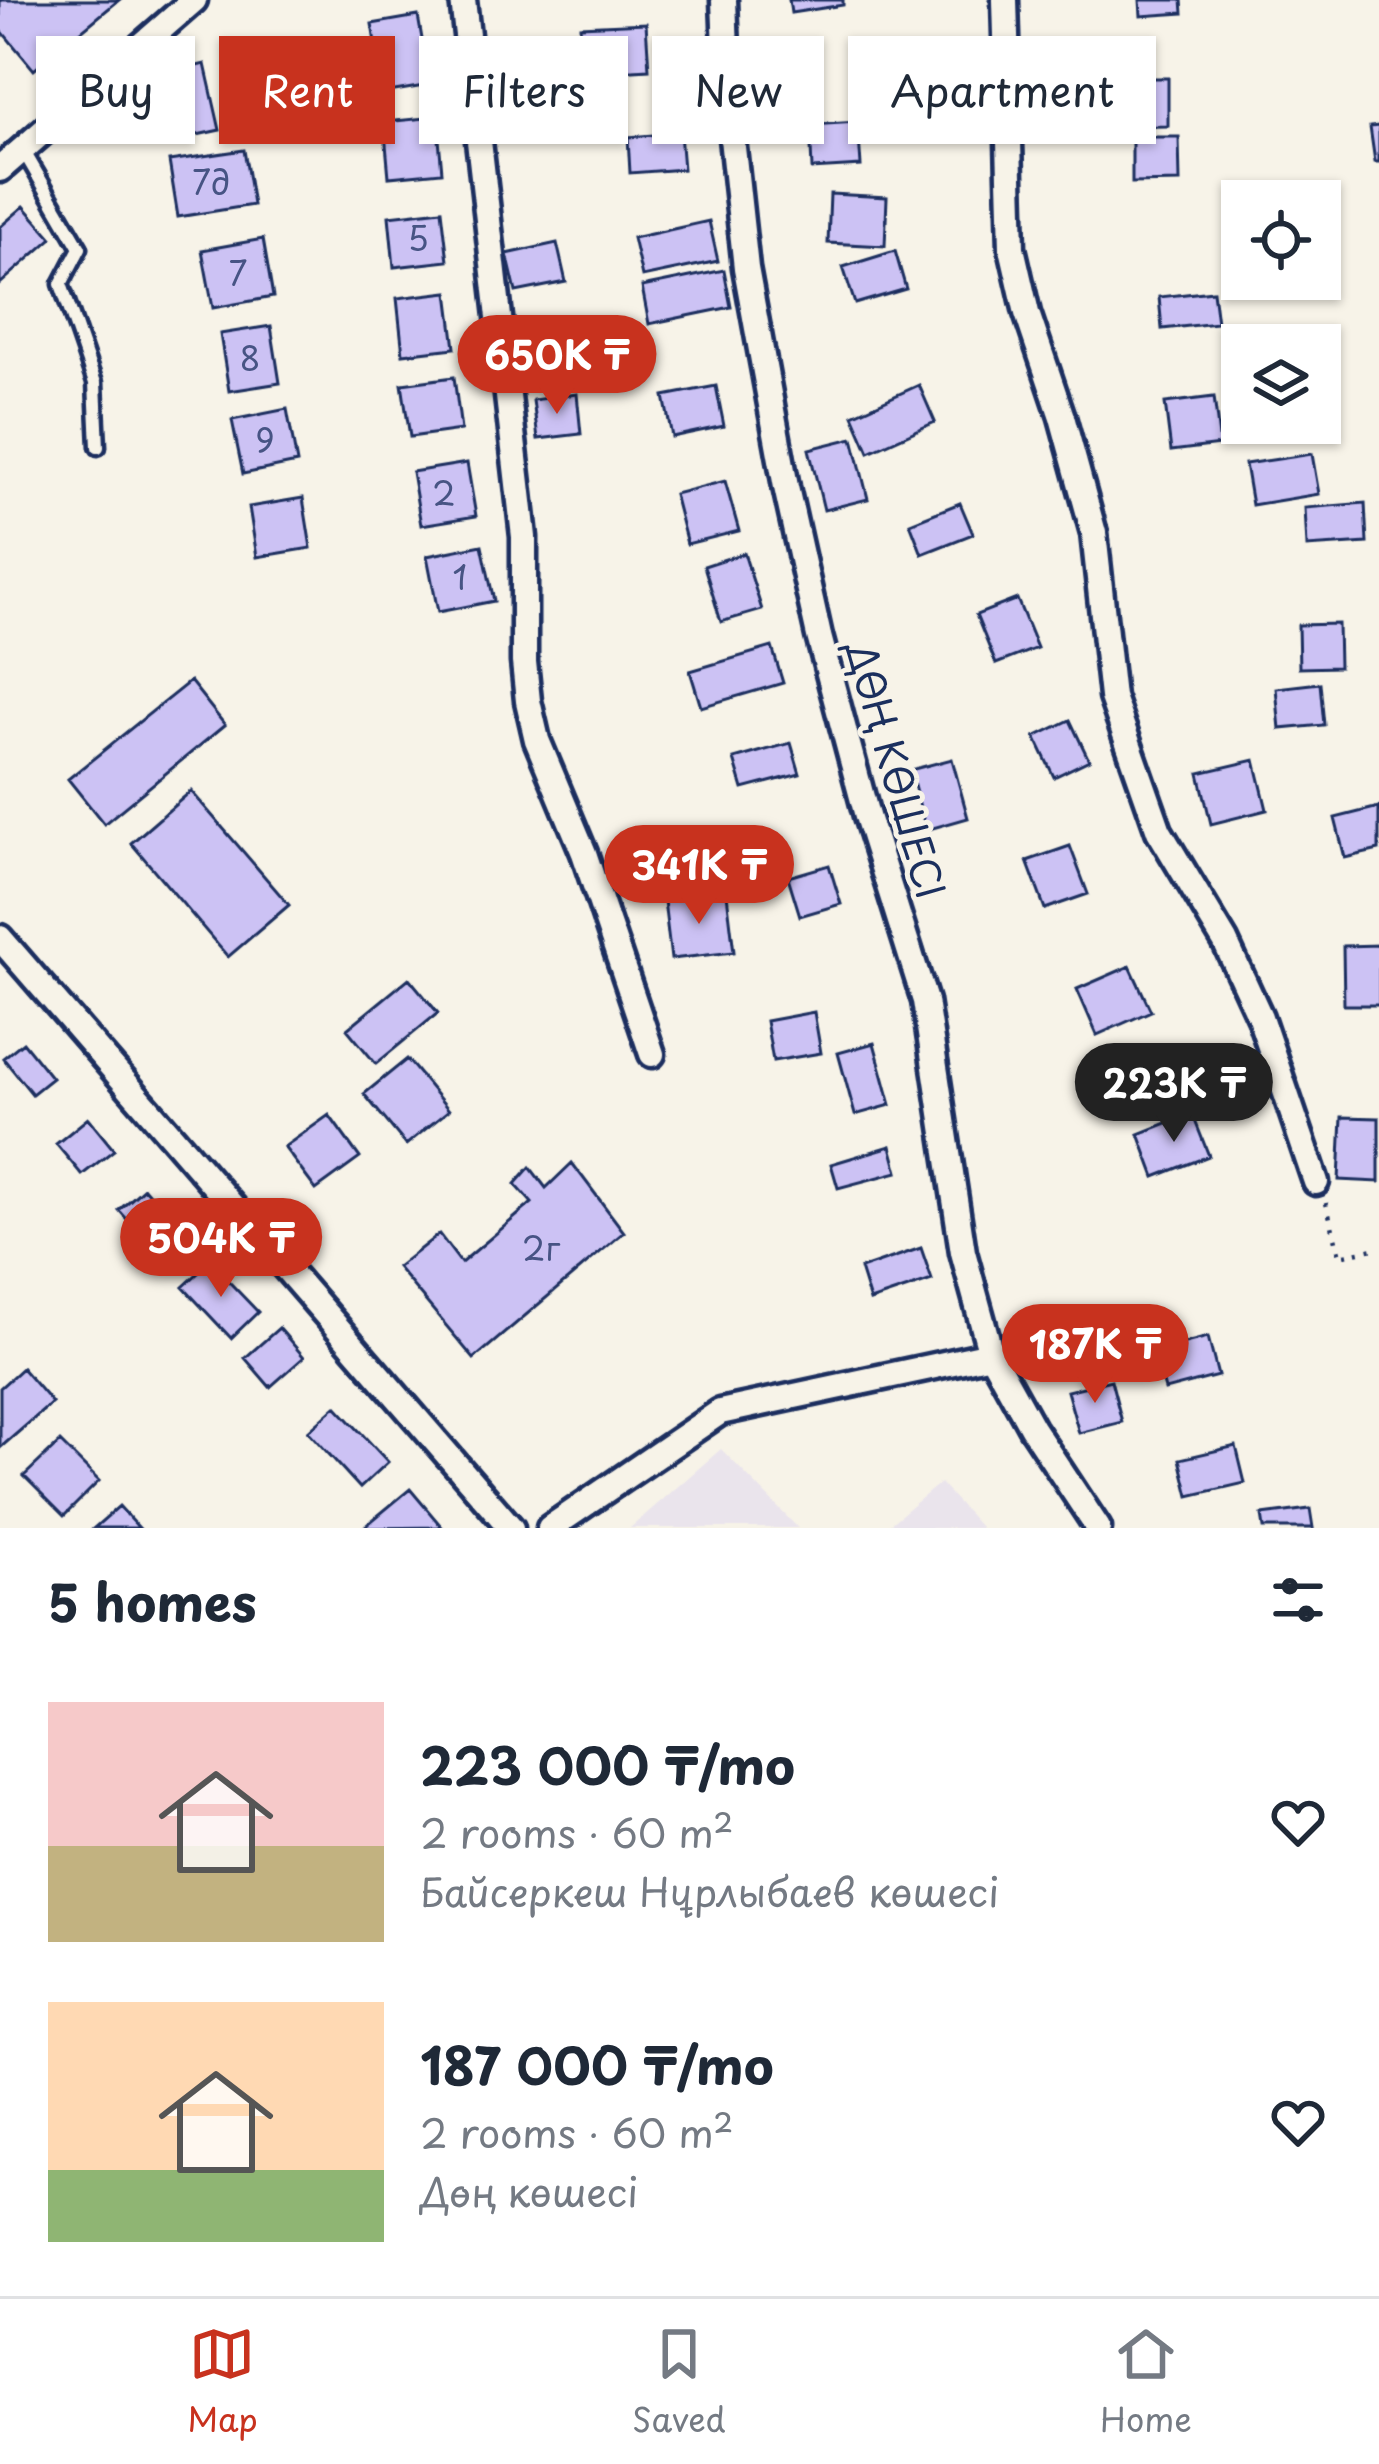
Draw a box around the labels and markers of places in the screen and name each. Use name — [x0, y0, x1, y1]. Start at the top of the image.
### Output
pin: 650K ₸ — [459, 315, 655, 417]
pin: 341K ₸ — [601, 825, 797, 927]
pin: 223K ₸ — [1076, 1043, 1272, 1145]
pin: 504K ₸ — [123, 1198, 319, 1300]
pin: 187K ₸ — [997, 1304, 1193, 1406]

